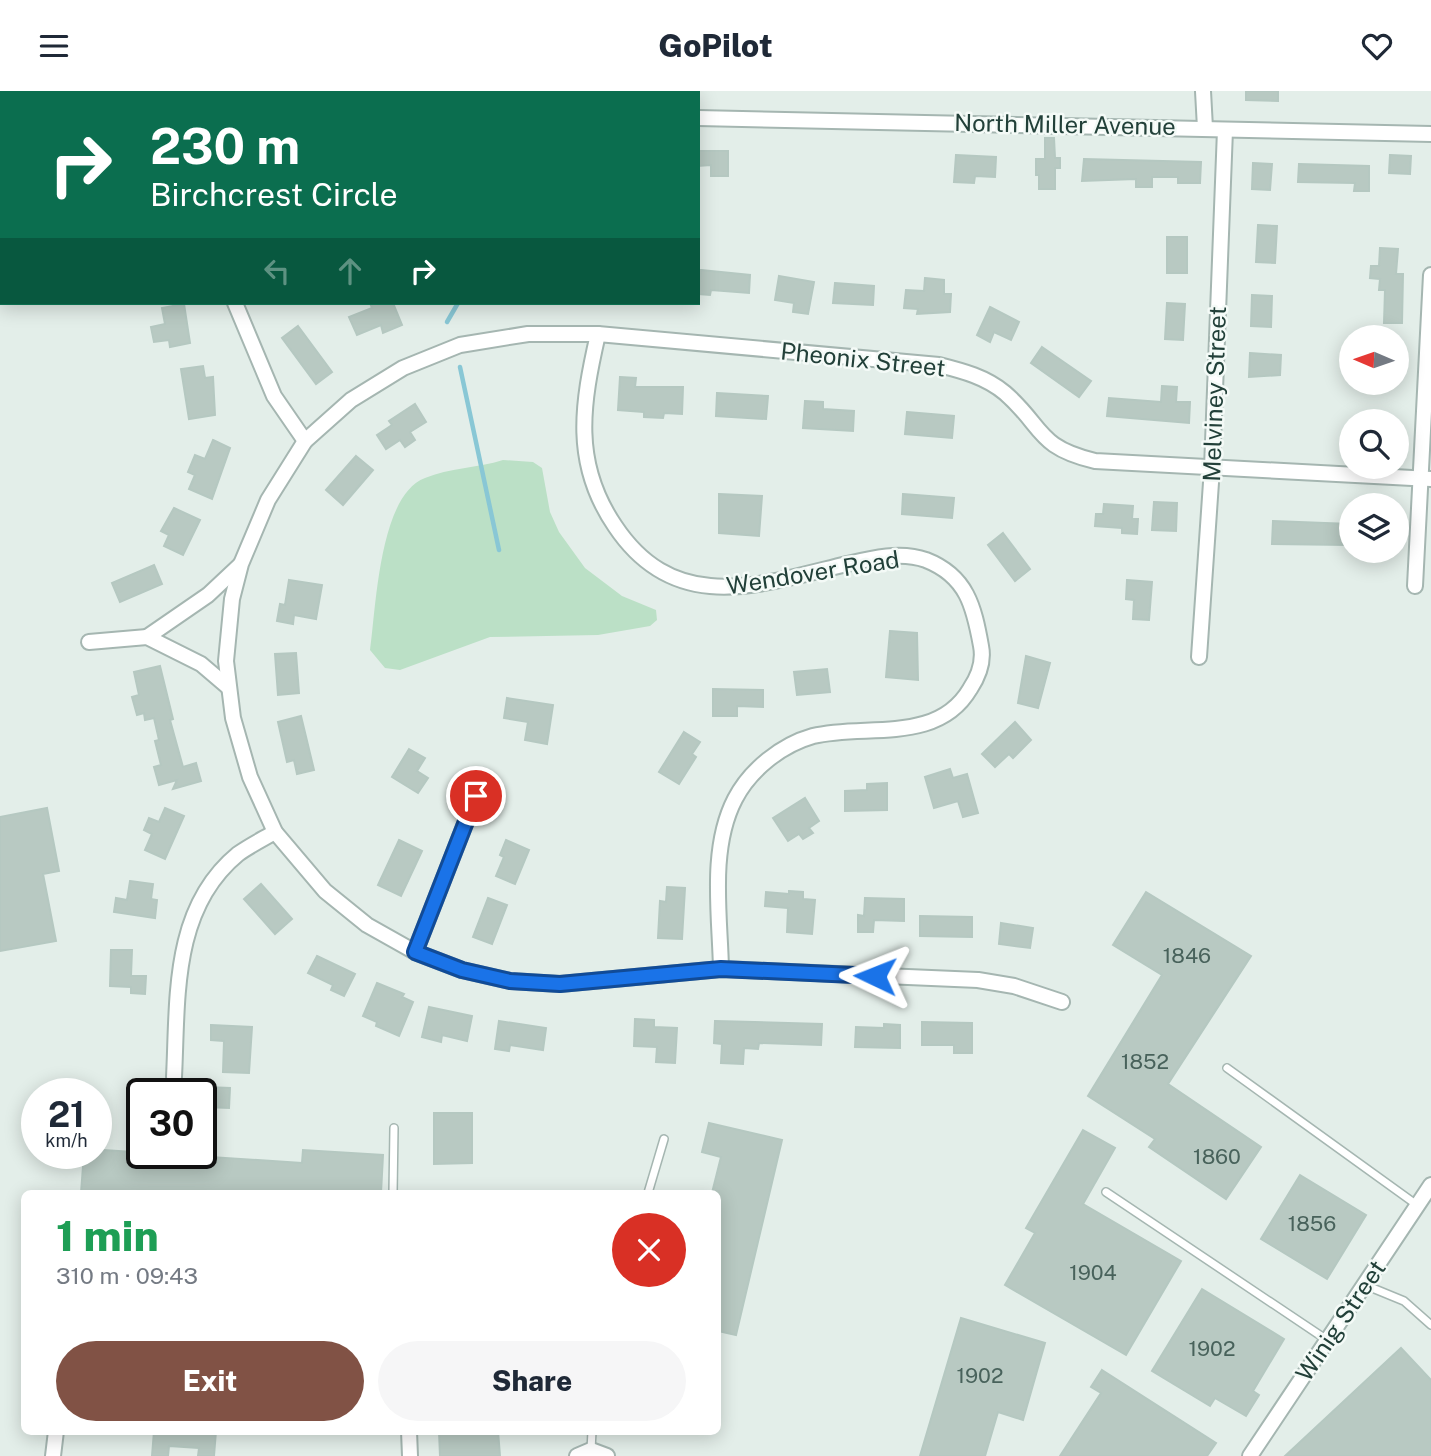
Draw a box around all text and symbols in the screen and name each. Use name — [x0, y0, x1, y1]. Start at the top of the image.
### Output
icon: menu — [35, 27, 73, 65]
text: GoPilot — [658, 27, 773, 64]
icon: heart — [1358, 27, 1396, 65]
street label: North Miller Avenue — [954, 108, 1176, 140]
text: 230 m — [150, 117, 300, 175]
icon: right — [35, 119, 126, 210]
text: Birchcrest Circle — [150, 176, 398, 213]
icon: left — [258, 252, 296, 290]
icon: ahead — [331, 252, 369, 290]
icon: right — [404, 252, 442, 290]
street label: Melviney Street — [1197, 306, 1231, 482]
north arrow — [1339, 325, 1409, 395]
map controls — [1339, 325, 1409, 563]
street label: Pheonix Street — [779, 336, 947, 382]
button: search — [1339, 409, 1409, 479]
button: layers — [1339, 493, 1409, 563]
street label: Wendover Road — [725, 545, 901, 599]
pin — [446, 766, 506, 826]
icon: arrive — [457, 777, 495, 815]
position arrow — [838, 939, 912, 1013]
house number: 1846 — [1163, 943, 1211, 968]
house number: 1852 — [1121, 1049, 1169, 1074]
speed limit sign: 30 — [126, 1078, 217, 1169]
text: 21 — [48, 1094, 85, 1135]
text: km/h — [45, 1130, 88, 1151]
house number: 1860 — [1193, 1144, 1241, 1169]
text: 1 min — [56, 1211, 159, 1260]
house number: 1856 — [1288, 1211, 1336, 1236]
button: close — [612, 1213, 686, 1287]
street label: Winig Street — [1290, 1255, 1391, 1386]
house number: 1904 — [1069, 1260, 1117, 1285]
text: 310 m · 09:43 — [56, 1262, 198, 1289]
house number: 1902 — [1189, 1336, 1235, 1361]
button: Exit — [56, 1341, 364, 1421]
button: Share — [378, 1341, 686, 1421]
house number: 1902 — [957, 1363, 1003, 1388]

